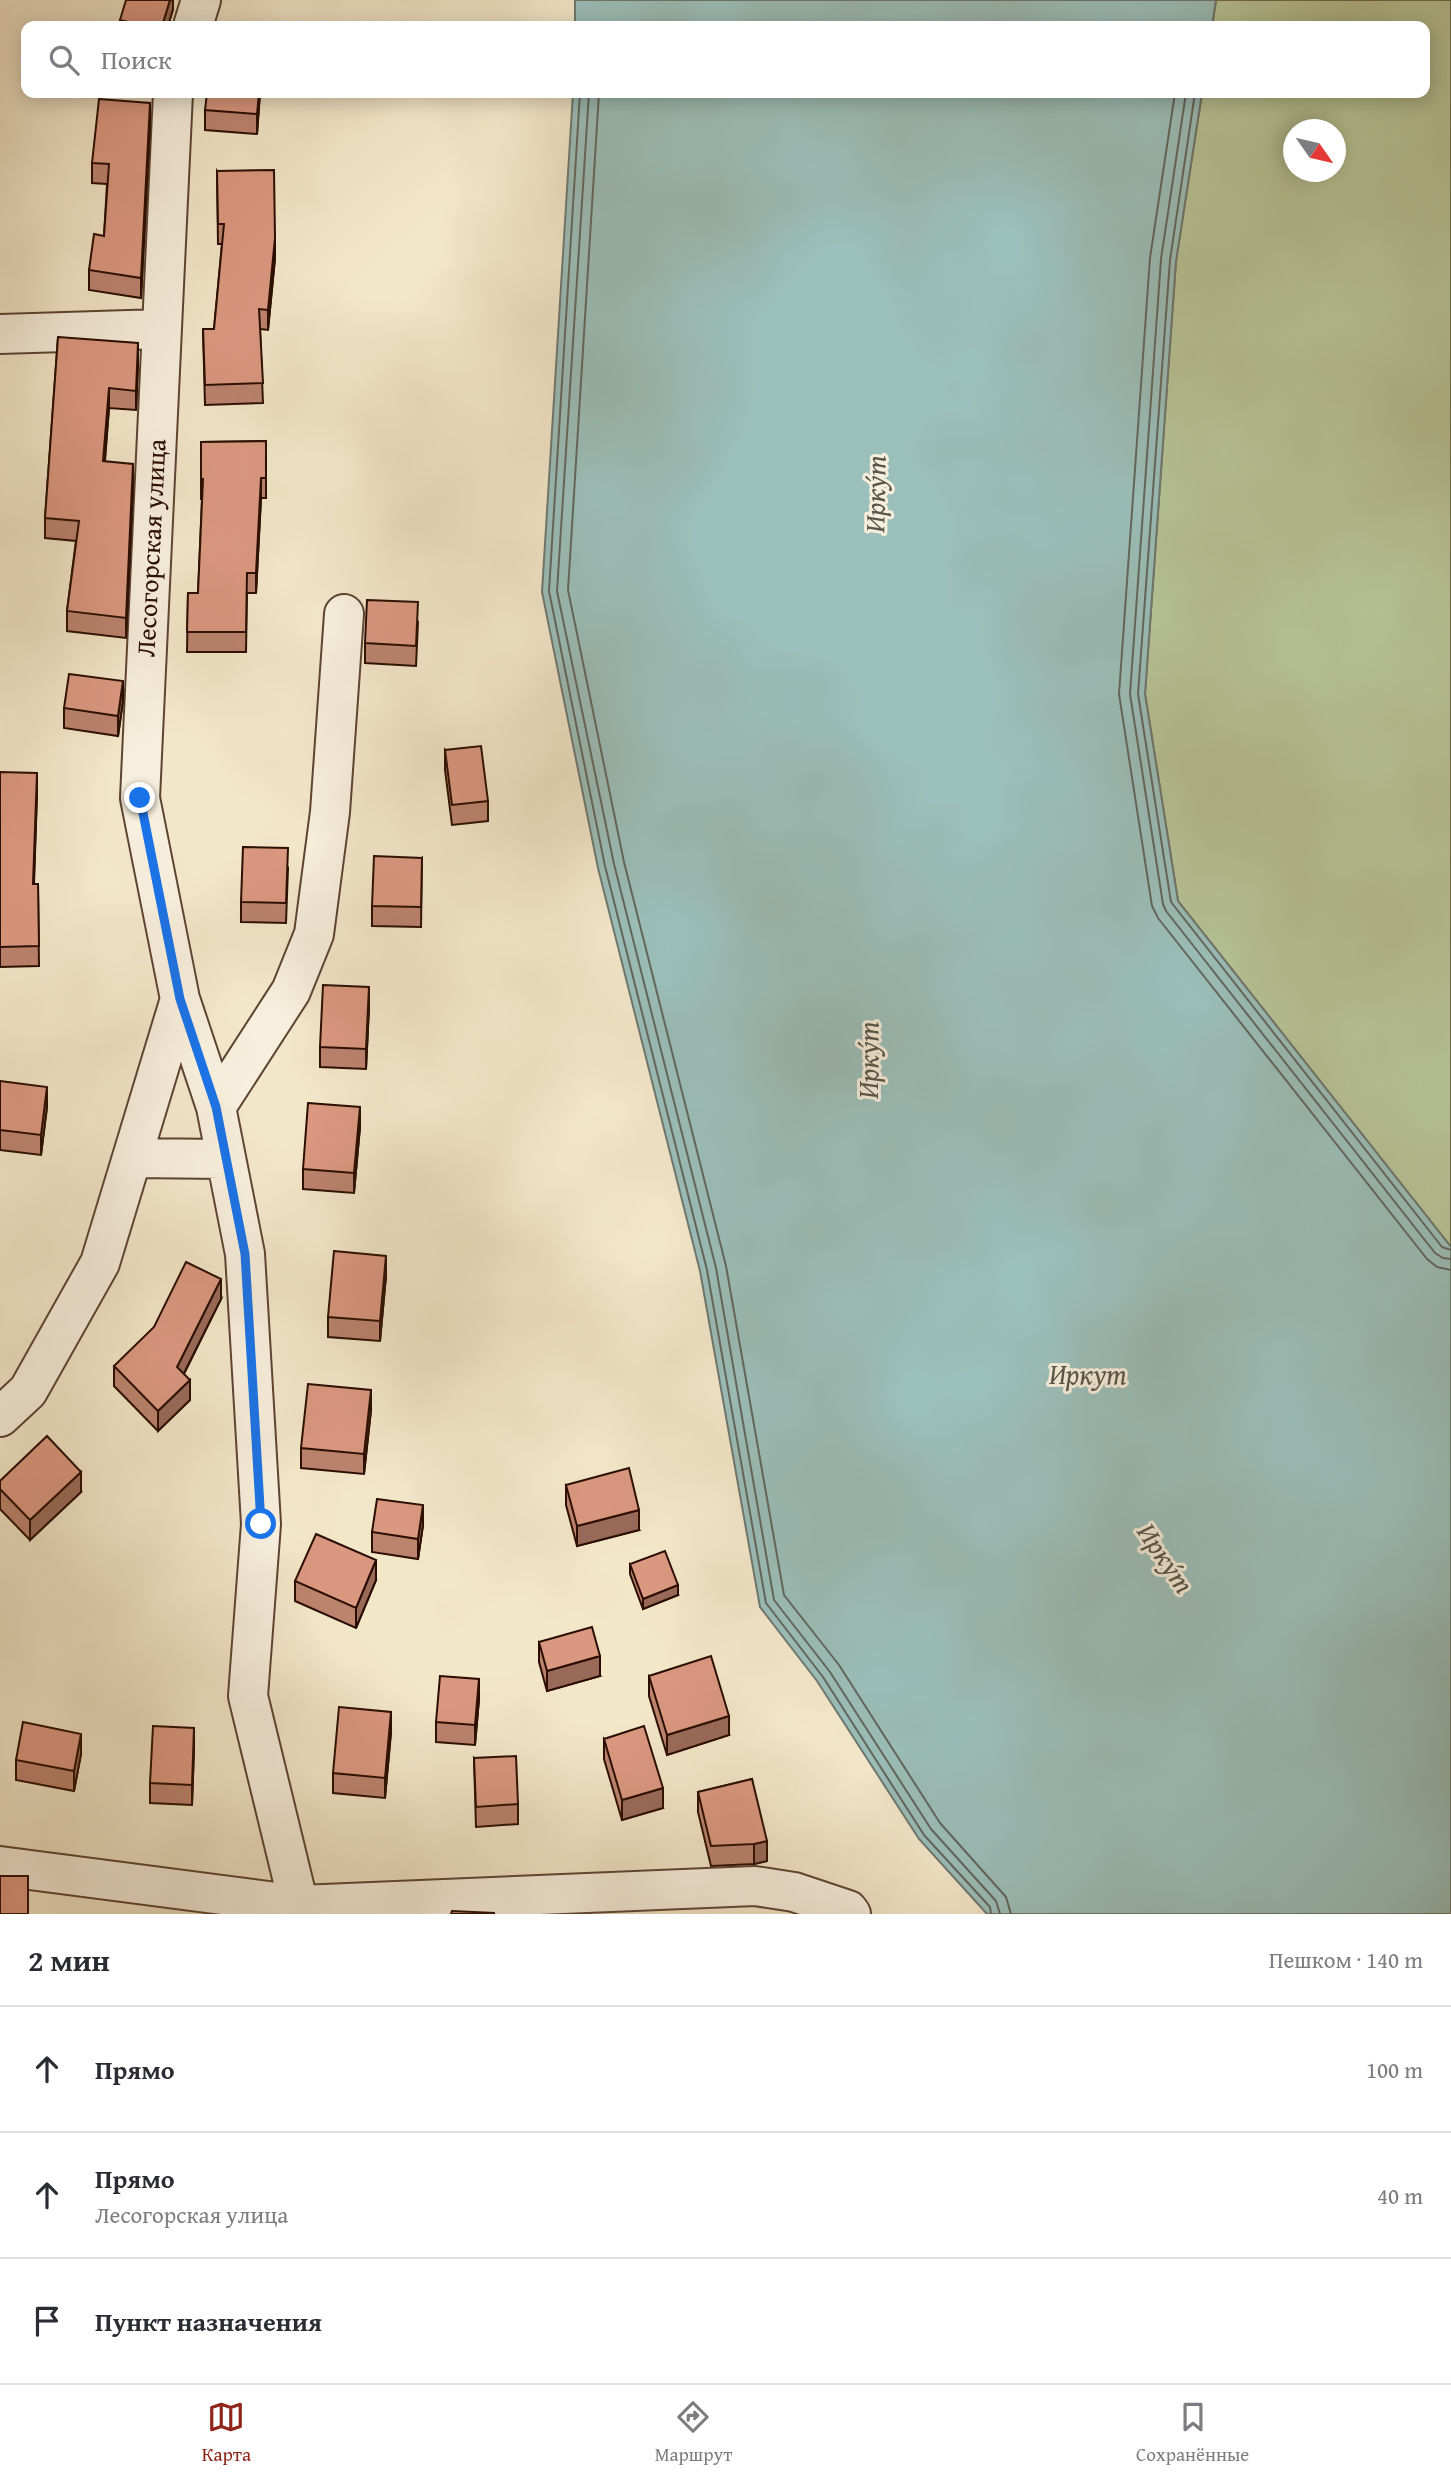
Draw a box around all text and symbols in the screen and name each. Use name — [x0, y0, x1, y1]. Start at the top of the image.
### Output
search box — [21, 21, 1430, 98]
text: Поиск — [101, 40, 172, 79]
icon: search — [45, 41, 83, 79]
north arrow — [1283, 119, 1346, 182]
street label: Лесогорская улица — [125, 437, 176, 658]
water label: Ирку́т — [853, 455, 896, 533]
route end — [124, 782, 155, 813]
water label: Ирку́т — [847, 1021, 888, 1099]
water label: Иркут — [1049, 1353, 1127, 1394]
route start — [245, 1508, 276, 1539]
water label: Ирку́т — [1128, 1514, 1205, 1601]
text: 2 мин — [28, 1938, 110, 1982]
text: Пешком · 140 m — [1269, 1943, 1423, 1976]
icon: ahead — [28, 2050, 66, 2088]
text: Прямо — [95, 2050, 175, 2089]
text: 100 m — [1366, 2053, 1423, 2086]
text: Прямо — [95, 2159, 175, 2198]
icon: ahead — [28, 2176, 66, 2214]
text: 40 m — [1377, 2179, 1423, 2212]
text: Лесогорская улица — [95, 2198, 288, 2231]
icon: arrive — [28, 2302, 66, 2340]
text: Пункт назначения — [95, 2302, 322, 2341]
tab: Карта — [202, 2398, 251, 2468]
tab: Маршрут — [655, 2398, 732, 2468]
tab: Сохранённые — [1136, 2398, 1249, 2468]

